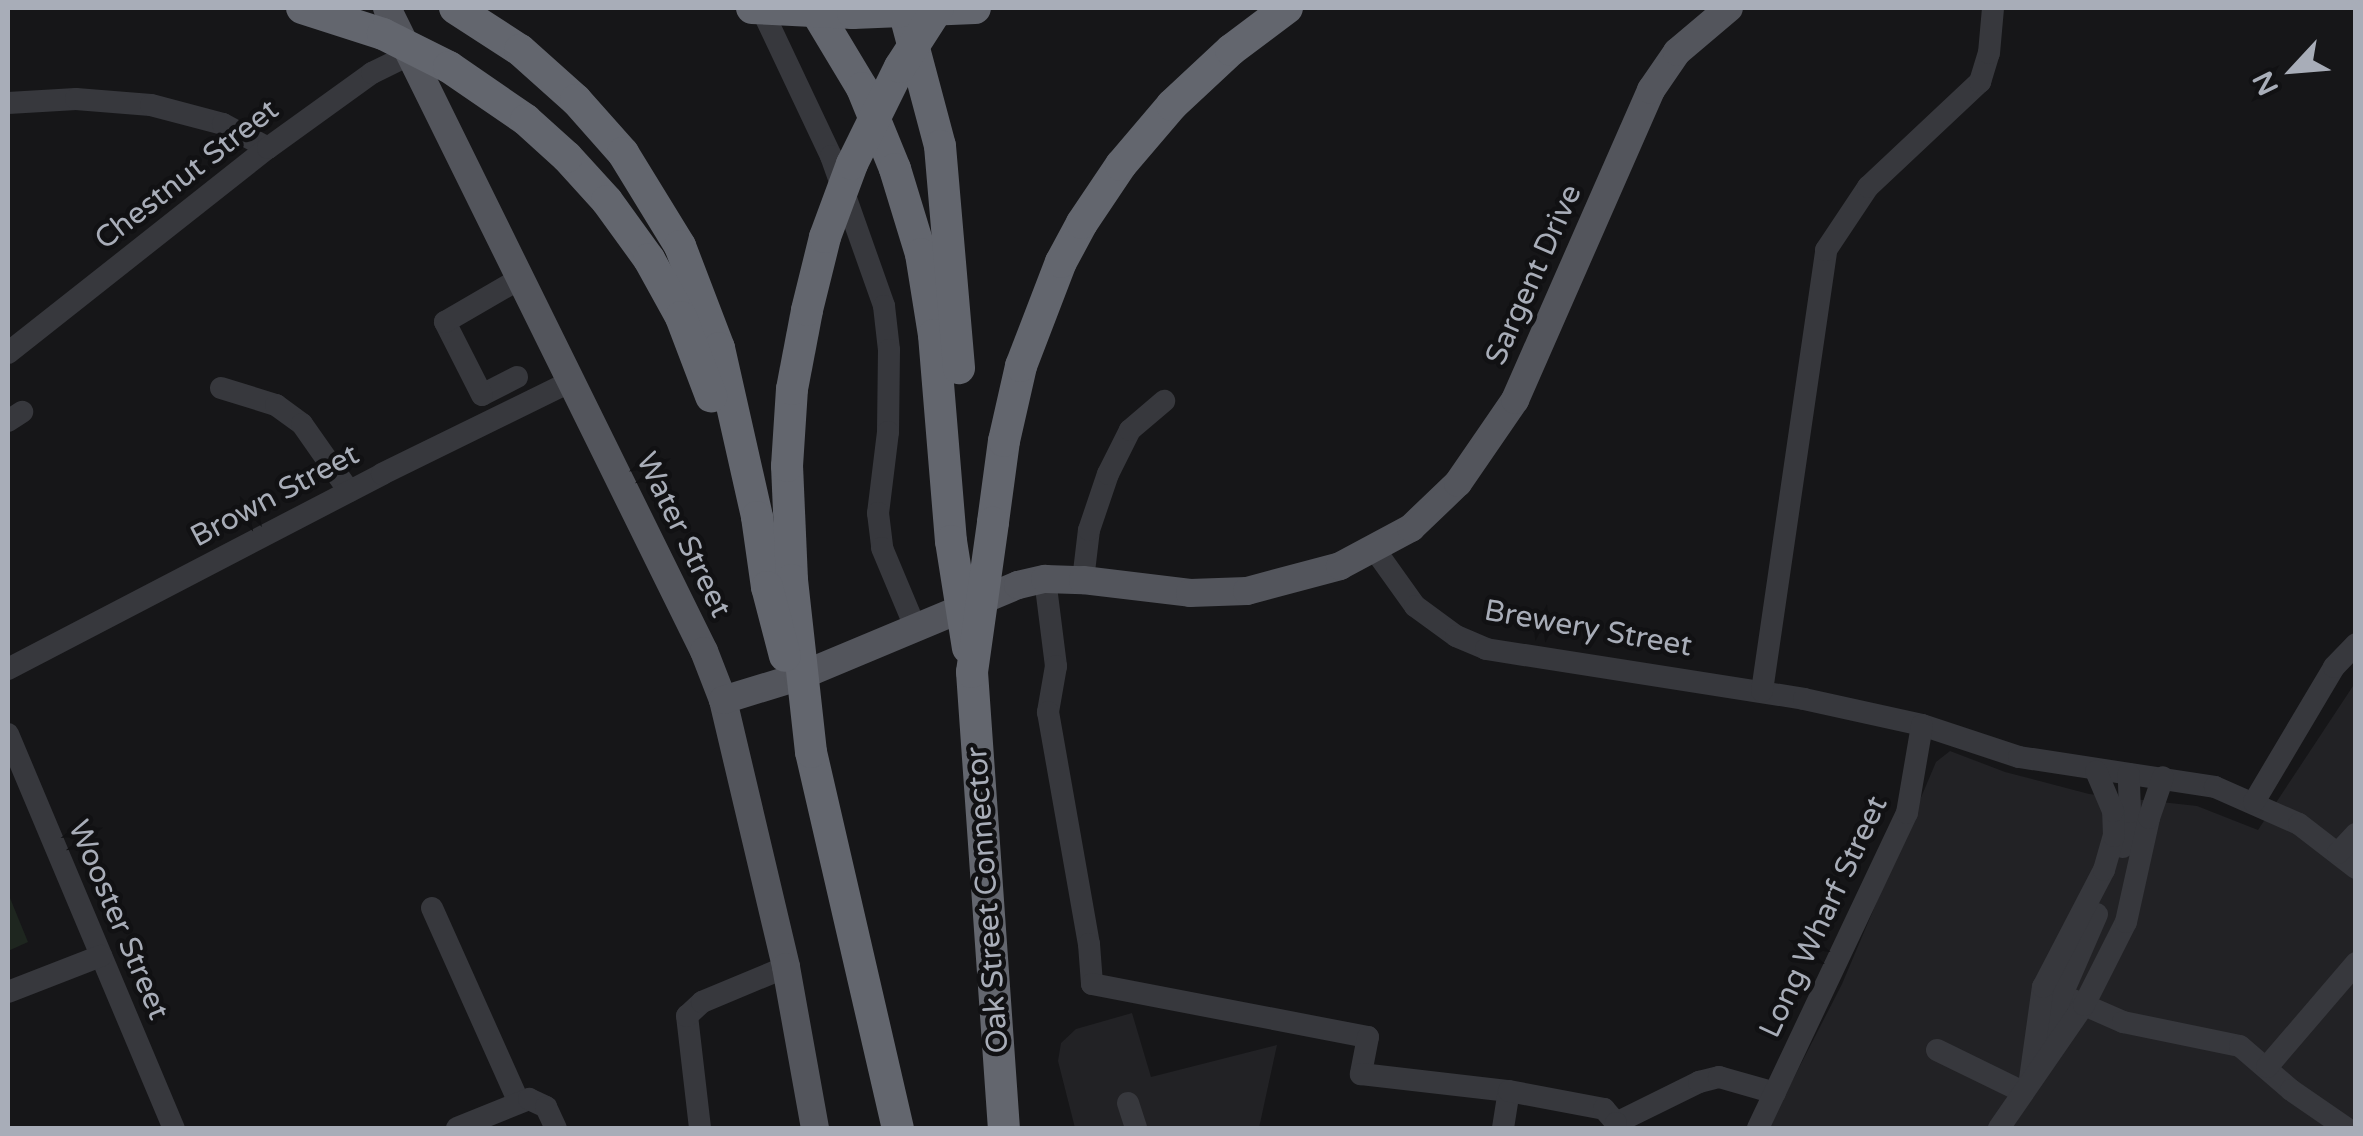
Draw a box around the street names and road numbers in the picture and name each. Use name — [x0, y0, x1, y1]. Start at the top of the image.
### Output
street label: Chestnut Street — [88, 92, 286, 258]
street label: Sargent Drive — [1478, 179, 1590, 371]
street label: Brown Street — [185, 437, 365, 555]
street label: Water Street — [628, 447, 738, 623]
street label: Brewery Street — [1481, 593, 1695, 665]
street label: Oak Street Connector — [959, 745, 1017, 1055]
street label: Long Wharf Street — [1752, 790, 1896, 1044]
street label: Wooster Street — [60, 815, 176, 1025]

